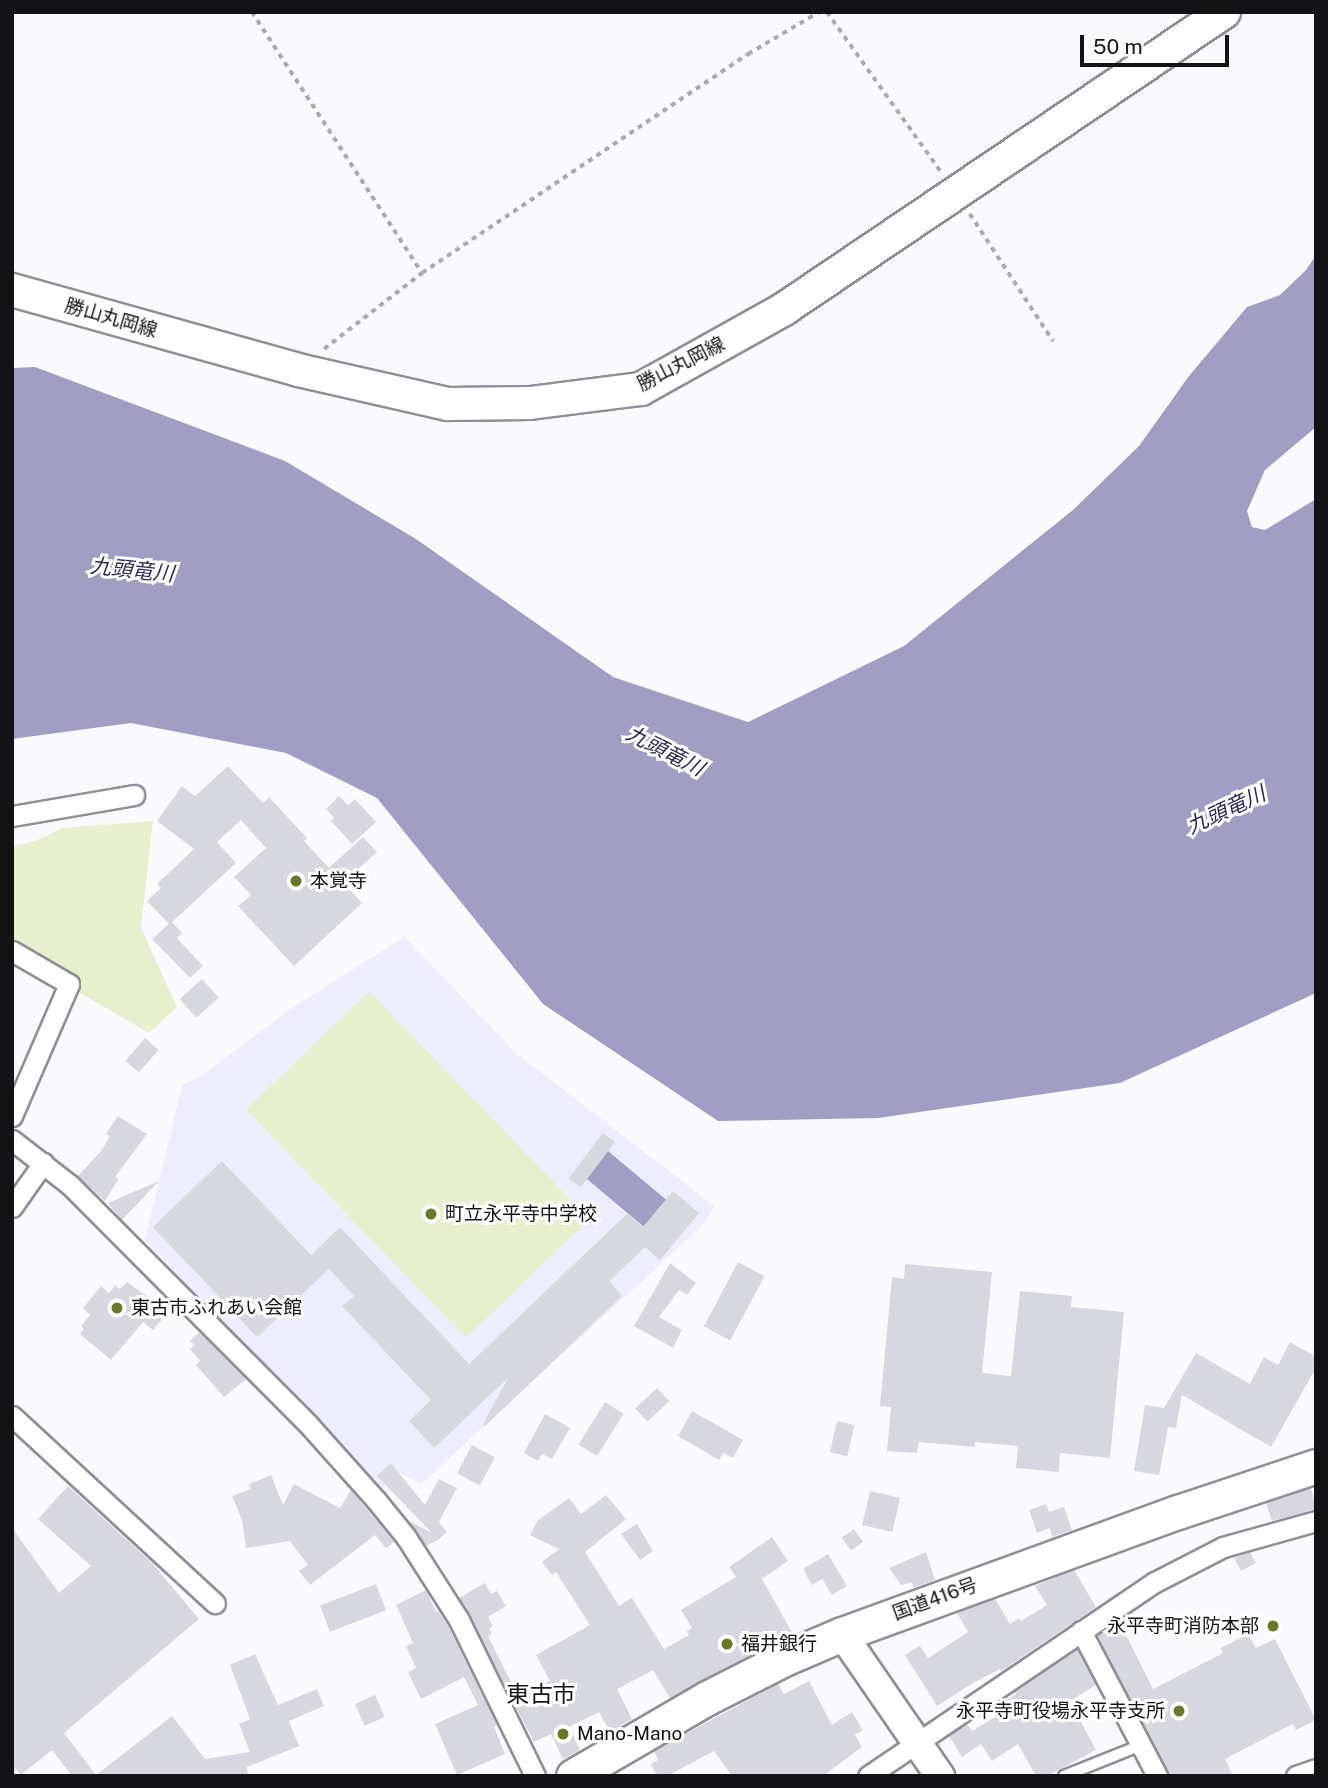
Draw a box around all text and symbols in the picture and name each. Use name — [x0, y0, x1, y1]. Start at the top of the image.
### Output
scale bar — [1083, 21, 1232, 65]
text: 50 m — [1093, 34, 1143, 59]
street label: 勝山丸岡線 — [62, 294, 160, 342]
street label: 勝山丸岡線 — [634, 332, 728, 396]
water label: 九頭竜川 — [89, 553, 175, 587]
water label: 九頭竜川 — [622, 721, 708, 781]
water label: 九頭竜川 — [1183, 781, 1269, 839]
place label: 本覚寺 — [310, 870, 367, 892]
marker: 本覚寺 — [288, 873, 304, 889]
place label: 町立永平寺中学校 — [445, 1203, 597, 1225]
marker: 町立永平寺中学校 — [423, 1206, 439, 1222]
place label: 東古市ふれあい会館 — [131, 1297, 302, 1319]
marker: 東古市ふれあい会館 — [109, 1300, 125, 1316]
street label: 国道416号 — [890, 1573, 980, 1625]
place label: 永平寺町消防本部 — [1107, 1615, 1259, 1637]
marker: 永平寺町消防本部 — [1265, 1618, 1281, 1634]
place label: 福井銀行 — [741, 1633, 817, 1655]
marker: 福井銀行 — [719, 1636, 735, 1652]
district label: 東古市 — [507, 1680, 575, 1708]
place label: 永平寺町役場永平寺支所 — [956, 1700, 1165, 1722]
marker: 永平寺町役場永平寺支所 — [1171, 1703, 1187, 1719]
place label: Mano-Mano — [577, 1723, 682, 1745]
marker: Mano-Mano — [555, 1726, 571, 1742]

